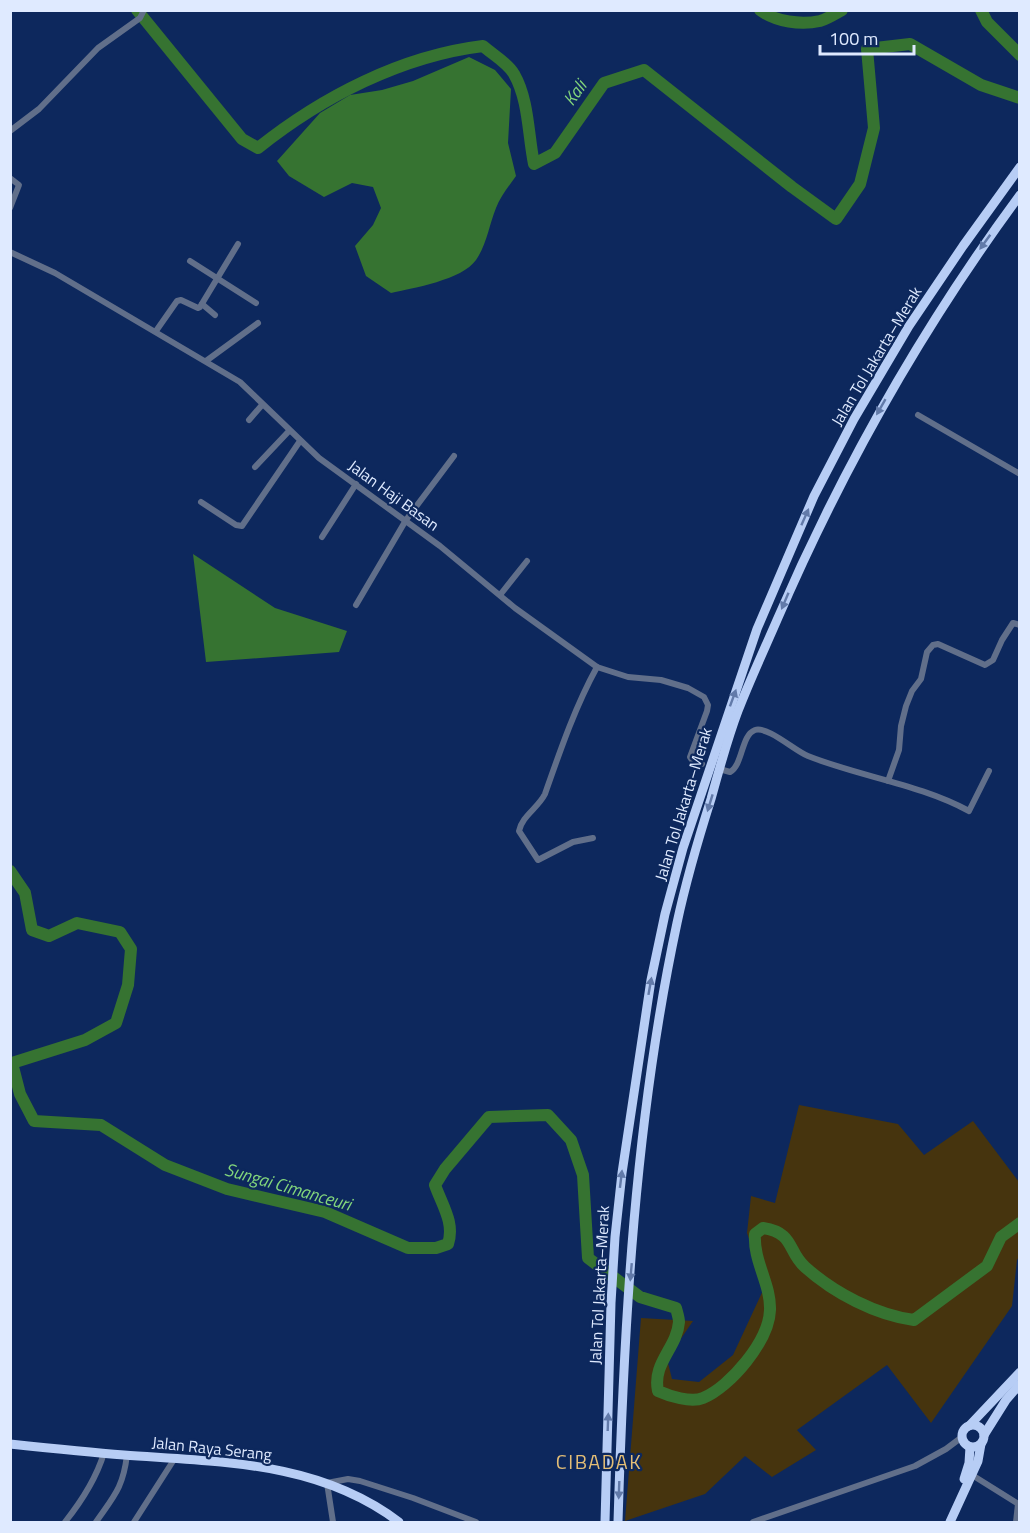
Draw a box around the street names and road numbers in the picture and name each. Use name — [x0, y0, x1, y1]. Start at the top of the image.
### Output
street label: Jalan Tol Jakarta–Merak — [825, 281, 927, 430]
street label: Jalan Haji Basan — [343, 454, 445, 536]
street label: Jalan Tol Jakarta–Merak — [648, 724, 718, 884]
street label: Jalan Tol Jakarta–Merak — [583, 1205, 615, 1365]
street label: Jalan Raya Serang — [151, 1430, 273, 1466]

